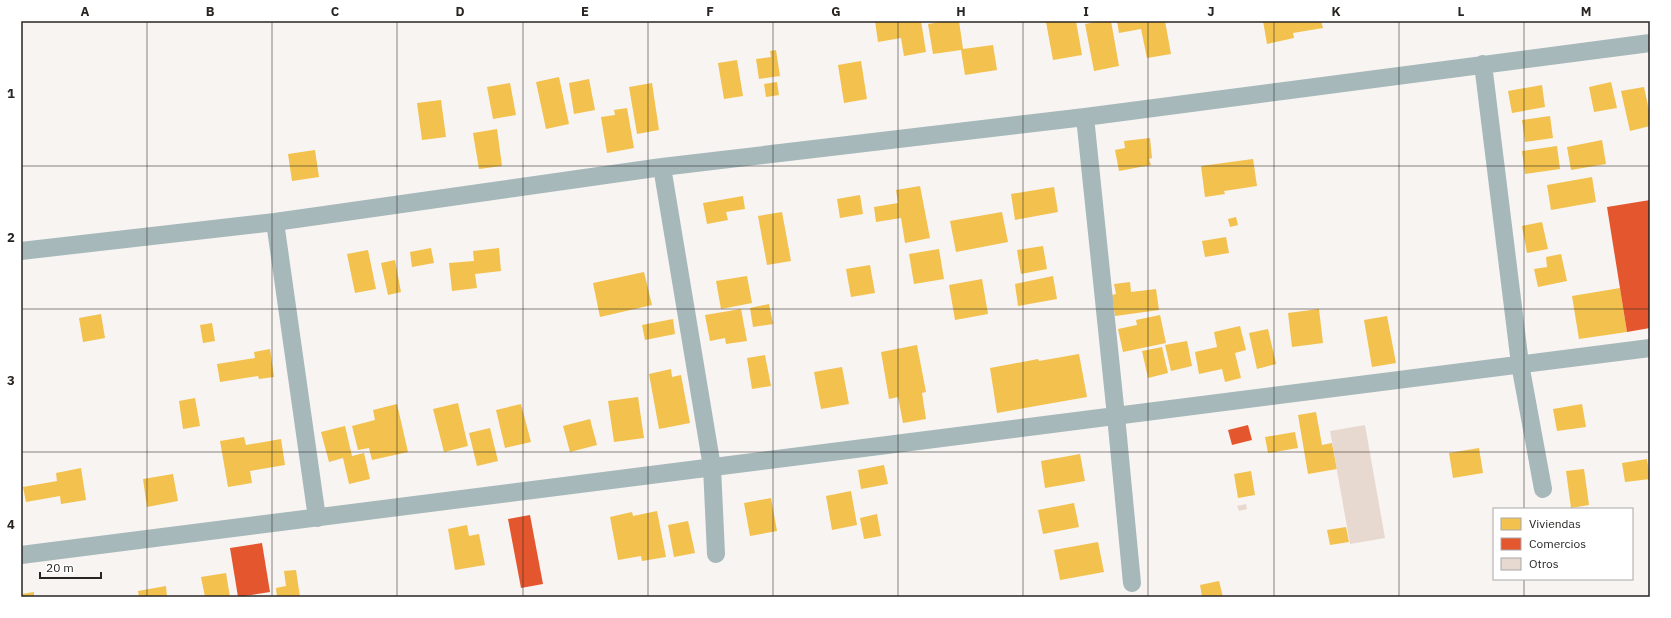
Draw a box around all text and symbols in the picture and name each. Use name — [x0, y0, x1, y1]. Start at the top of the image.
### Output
text: A — [81, 3, 90, 20]
text: B — [206, 3, 215, 20]
text: C — [331, 3, 340, 20]
text: D — [455, 3, 465, 20]
text: E — [581, 3, 589, 20]
text: F — [706, 3, 714, 20]
text: G — [831, 3, 841, 20]
text: H — [956, 3, 966, 20]
text: I — [1083, 3, 1089, 20]
text: J — [1207, 3, 1215, 20]
text: K — [1331, 3, 1341, 20]
text: L — [1458, 3, 1465, 20]
text: M — [1581, 3, 1591, 20]
text: 1 — [7, 85, 15, 102]
text: 2 — [7, 229, 15, 246]
text: 3 — [7, 372, 15, 389]
legend — [1493, 508, 1633, 580]
text: 4 — [7, 516, 15, 533]
text: Viviendas — [1529, 516, 1581, 531]
text: Comercios — [1529, 536, 1586, 551]
scale bar — [40, 554, 101, 580]
text: Otros — [1529, 556, 1559, 571]
text: 20 m — [46, 560, 74, 575]

